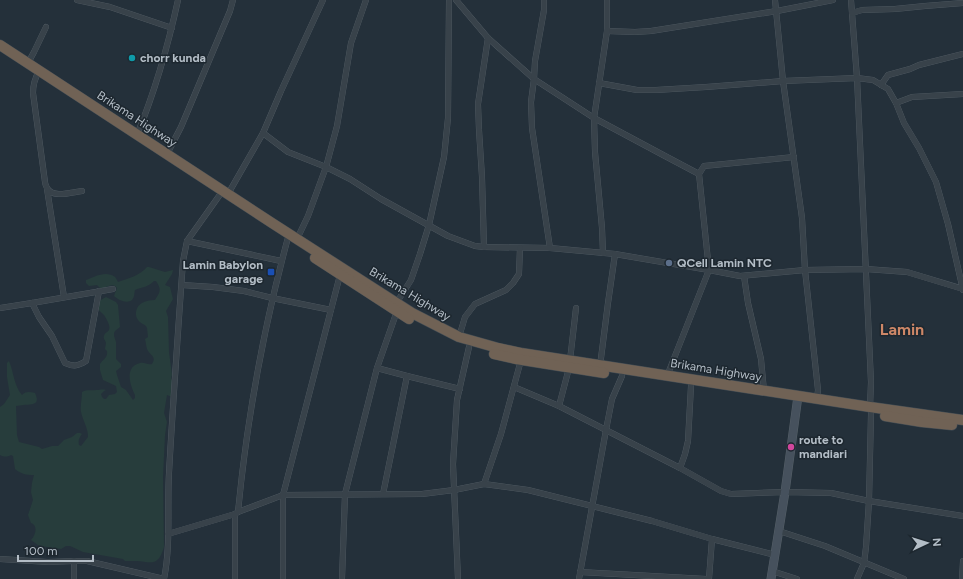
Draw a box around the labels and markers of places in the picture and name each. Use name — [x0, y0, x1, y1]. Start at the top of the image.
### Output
place label: chorr kunda — [140, 51, 206, 65]
marker: chorr kunda — [127, 53, 137, 63]
place label: QCell Lamin NTC — [677, 256, 772, 270]
place label: Lamin Babylon garage — [183, 258, 263, 286]
marker: QCell Lamin NTC — [664, 258, 674, 268]
marker: Lamin Babylon garage — [266, 267, 276, 277]
place label: route to mandiari — [799, 433, 847, 461]
marker: route to mandiari — [786, 442, 796, 452]

